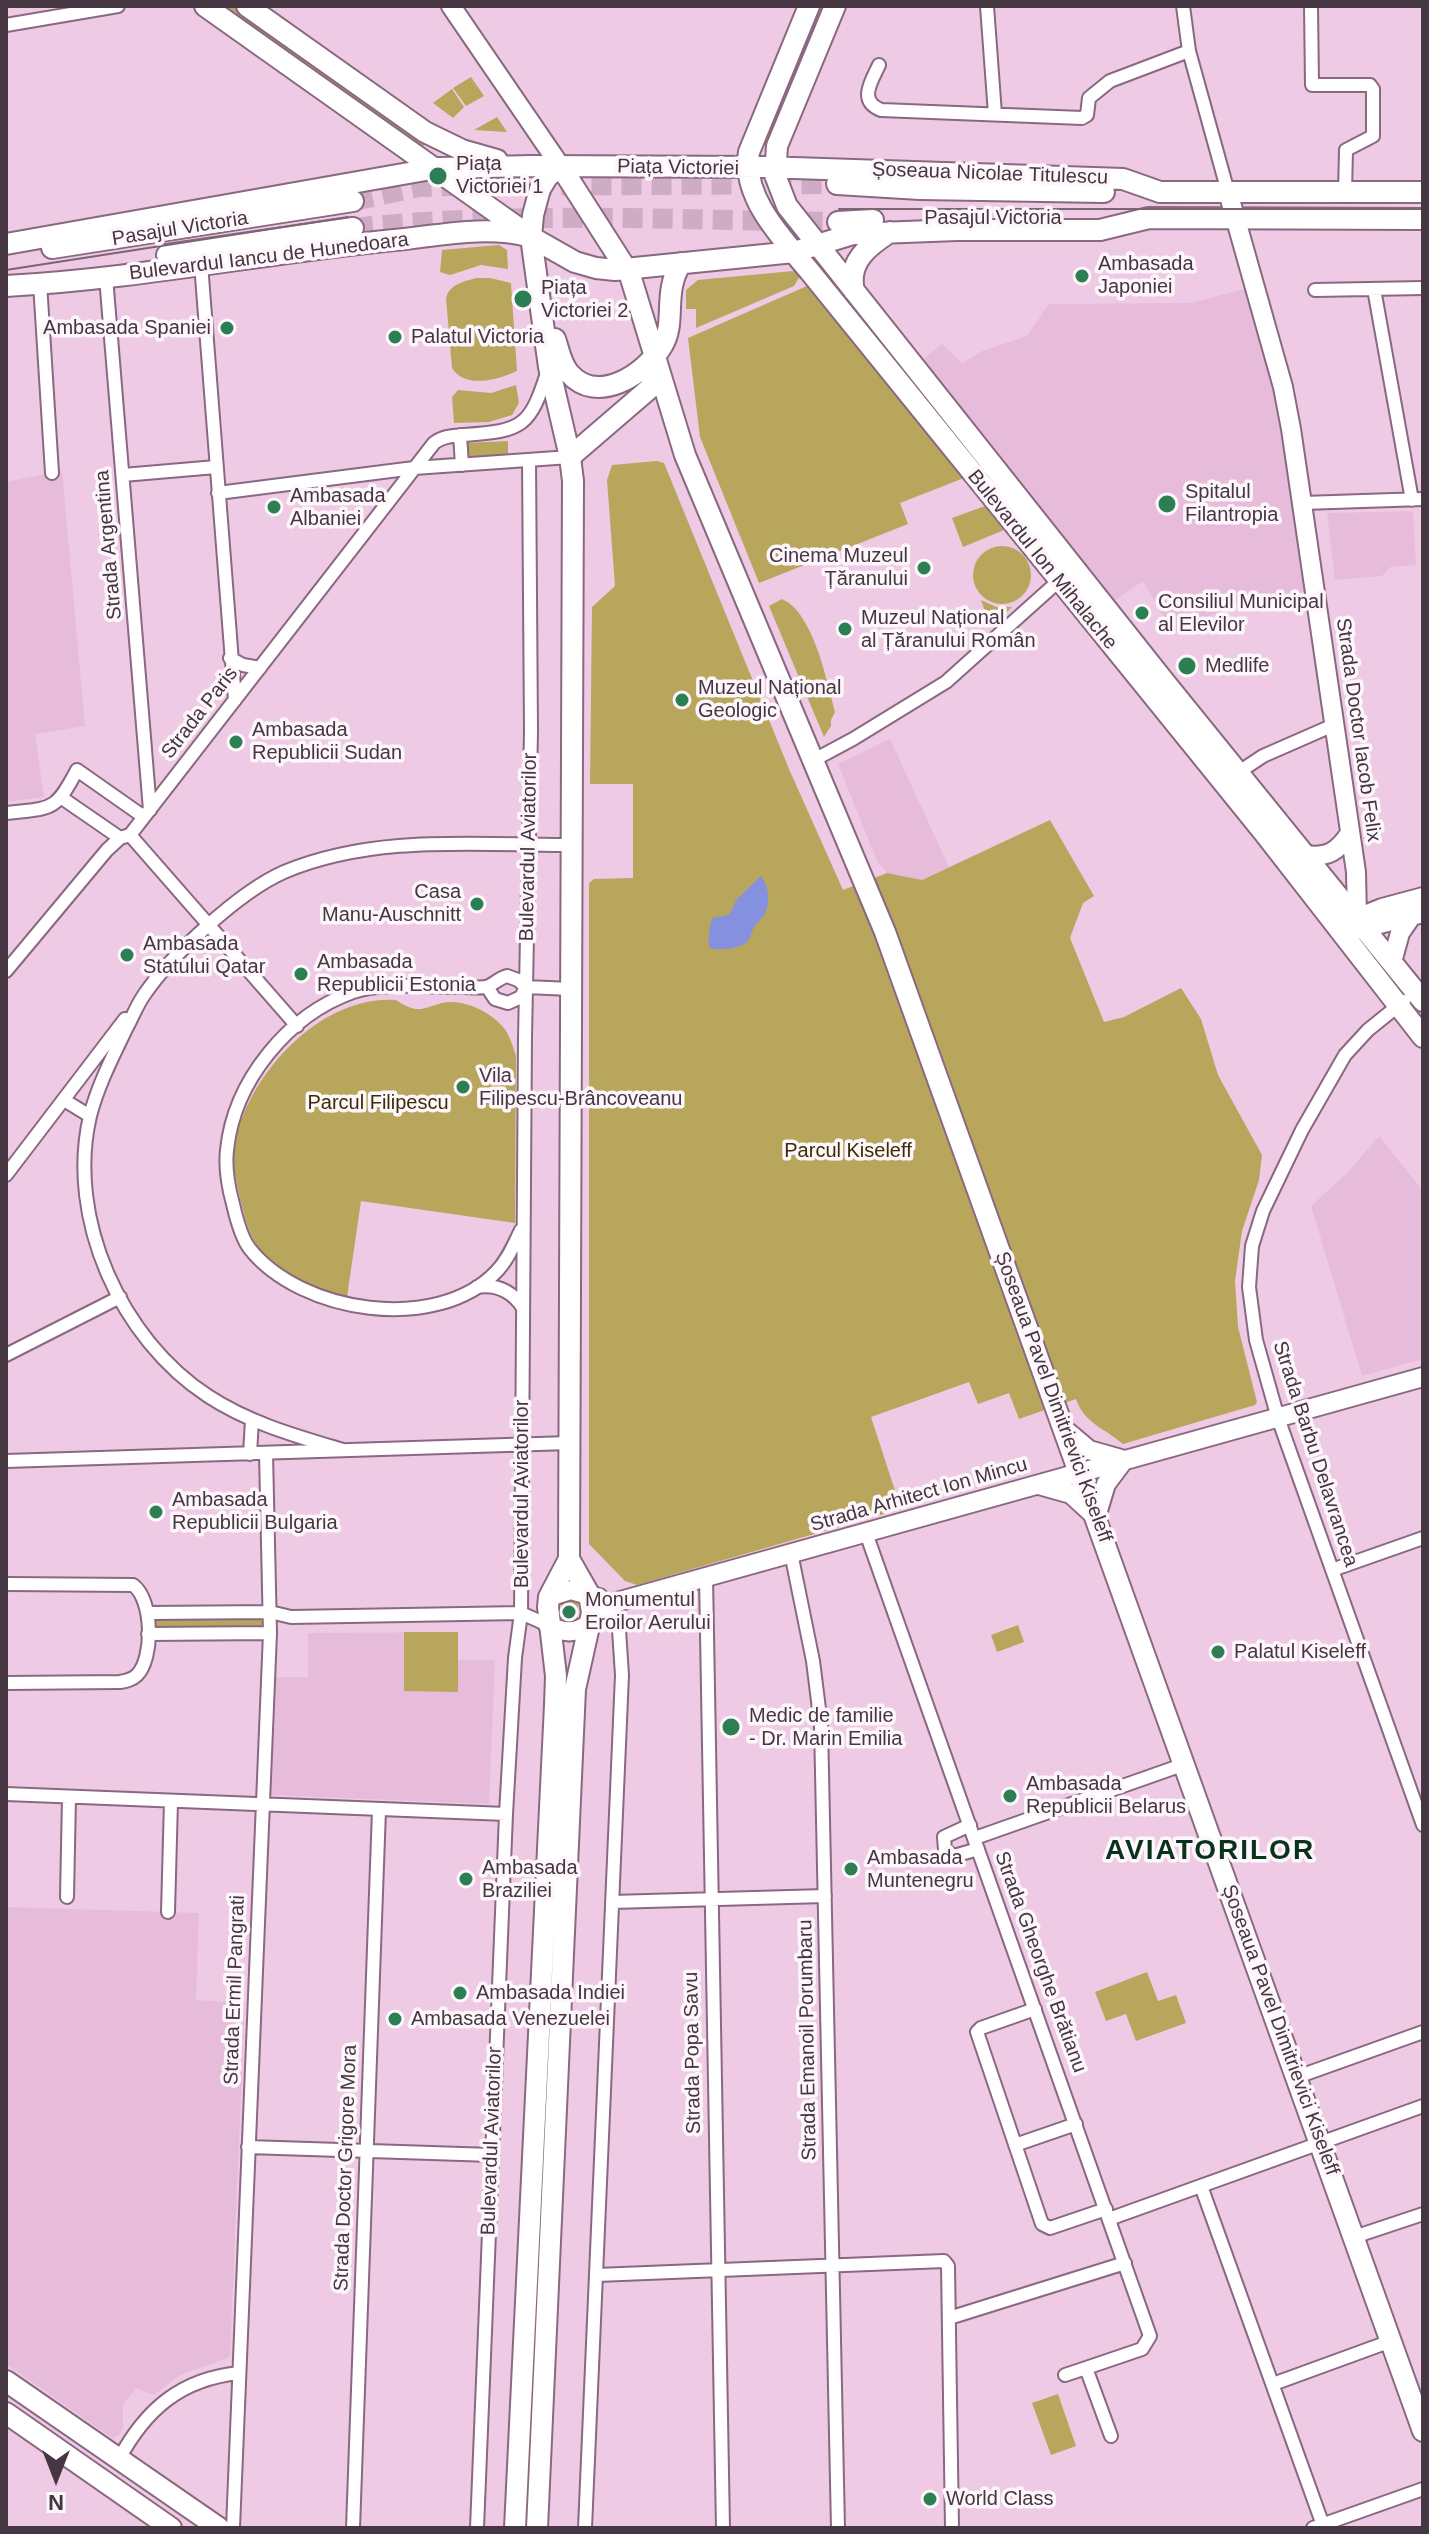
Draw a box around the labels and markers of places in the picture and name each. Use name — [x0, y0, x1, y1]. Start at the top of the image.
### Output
place label: Piața Victoriei 1 — [456, 152, 543, 199]
marker: Piața Victoriei 1 — [427, 165, 449, 187]
place label: Ambasada Japoniei — [1098, 252, 1194, 299]
marker: Ambasada Japoniei — [1073, 267, 1091, 285]
place label: Piața Victoriei 2 — [541, 276, 628, 323]
marker: Piața Victoriei 2 — [512, 288, 534, 310]
place label: Ambasada Spaniei — [43, 316, 211, 340]
marker: Ambasada Spaniei — [218, 319, 236, 337]
place label: Palatul Victoria — [411, 325, 544, 349]
marker: Palatul Victoria — [386, 328, 404, 346]
place label: Spitalul Filantropia — [1185, 480, 1278, 527]
place label: Ambasada Albaniei — [290, 484, 386, 531]
marker: Spitalul Filantropia — [1156, 493, 1178, 515]
marker: Ambasada Albaniei — [265, 498, 283, 516]
place label: Cinema Muzeul Țăranului — [769, 544, 908, 591]
marker: Cinema Muzeul Țăranului — [915, 559, 933, 577]
place label: Consiliul Municipal al Elevilor — [1158, 590, 1324, 637]
marker: Consiliul Municipal al Elevilor — [1133, 604, 1151, 622]
place label: Muzeul Național al Țăranului Român — [861, 606, 1036, 653]
marker: Muzeul Național al Țăranului Român — [836, 620, 854, 638]
place label: Medlife — [1205, 654, 1269, 678]
marker: Medlife — [1176, 655, 1198, 677]
place label: Muzeul Național Geologic — [698, 676, 841, 723]
marker: Muzeul Național Geologic — [673, 691, 691, 709]
place label: Ambasada Republicii Sudan — [252, 718, 402, 765]
marker: Ambasada Republicii Sudan — [227, 733, 245, 751]
place label: Casa Manu-Auschnitt — [322, 880, 461, 927]
marker: Casa Manu-Auschnitt — [468, 895, 486, 913]
place label: Ambasada Statului Qatar — [143, 932, 265, 979]
marker: Ambasada Statului Qatar — [118, 946, 136, 964]
place label: Ambasada Republicii Estonia — [317, 950, 476, 997]
marker: Ambasada Republicii Estonia — [292, 965, 310, 983]
place label: Vila Filipescu-Brâncoveanu — [479, 1064, 682, 1111]
marker: Vila Filipescu-Brâncoveanu — [454, 1078, 472, 1096]
place label: Ambasada Republicii Bulgaria — [172, 1488, 338, 1535]
marker: Ambasada Republicii Bulgaria — [147, 1503, 165, 1521]
place label: Monumentul Eroilor Aerului — [585, 1588, 711, 1635]
marker: Monumentul Eroilor Aerului — [560, 1603, 578, 1621]
place label: Palatul Kiseleff — [1234, 1640, 1366, 1664]
marker: Palatul Kiseleff — [1209, 1643, 1227, 1661]
place label: Medic de familie - Dr. Marin Emilia — [749, 1704, 902, 1751]
marker: Medic de familie - Dr. Marin Emilia — [720, 1716, 742, 1738]
place label: Ambasada Republicii Belarus — [1026, 1772, 1186, 1819]
marker: Ambasada Republicii Belarus — [1001, 1787, 1019, 1805]
place label: Ambasada Muntenegru — [867, 1846, 974, 1893]
place label: Ambasada Braziliei — [482, 1856, 578, 1903]
marker: Ambasada Muntenegru — [842, 1860, 860, 1878]
marker: Ambasada Braziliei — [457, 1870, 475, 1888]
place label: Ambasada Indiei — [476, 1981, 625, 2005]
marker: Ambasada Indiei — [451, 1984, 469, 2002]
place label: Ambasada Venezuelei — [411, 2007, 610, 2031]
marker: Ambasada Venezuelei — [386, 2010, 404, 2028]
place label: World Class — [946, 2487, 1053, 2511]
marker: World Class — [921, 2490, 939, 2508]

